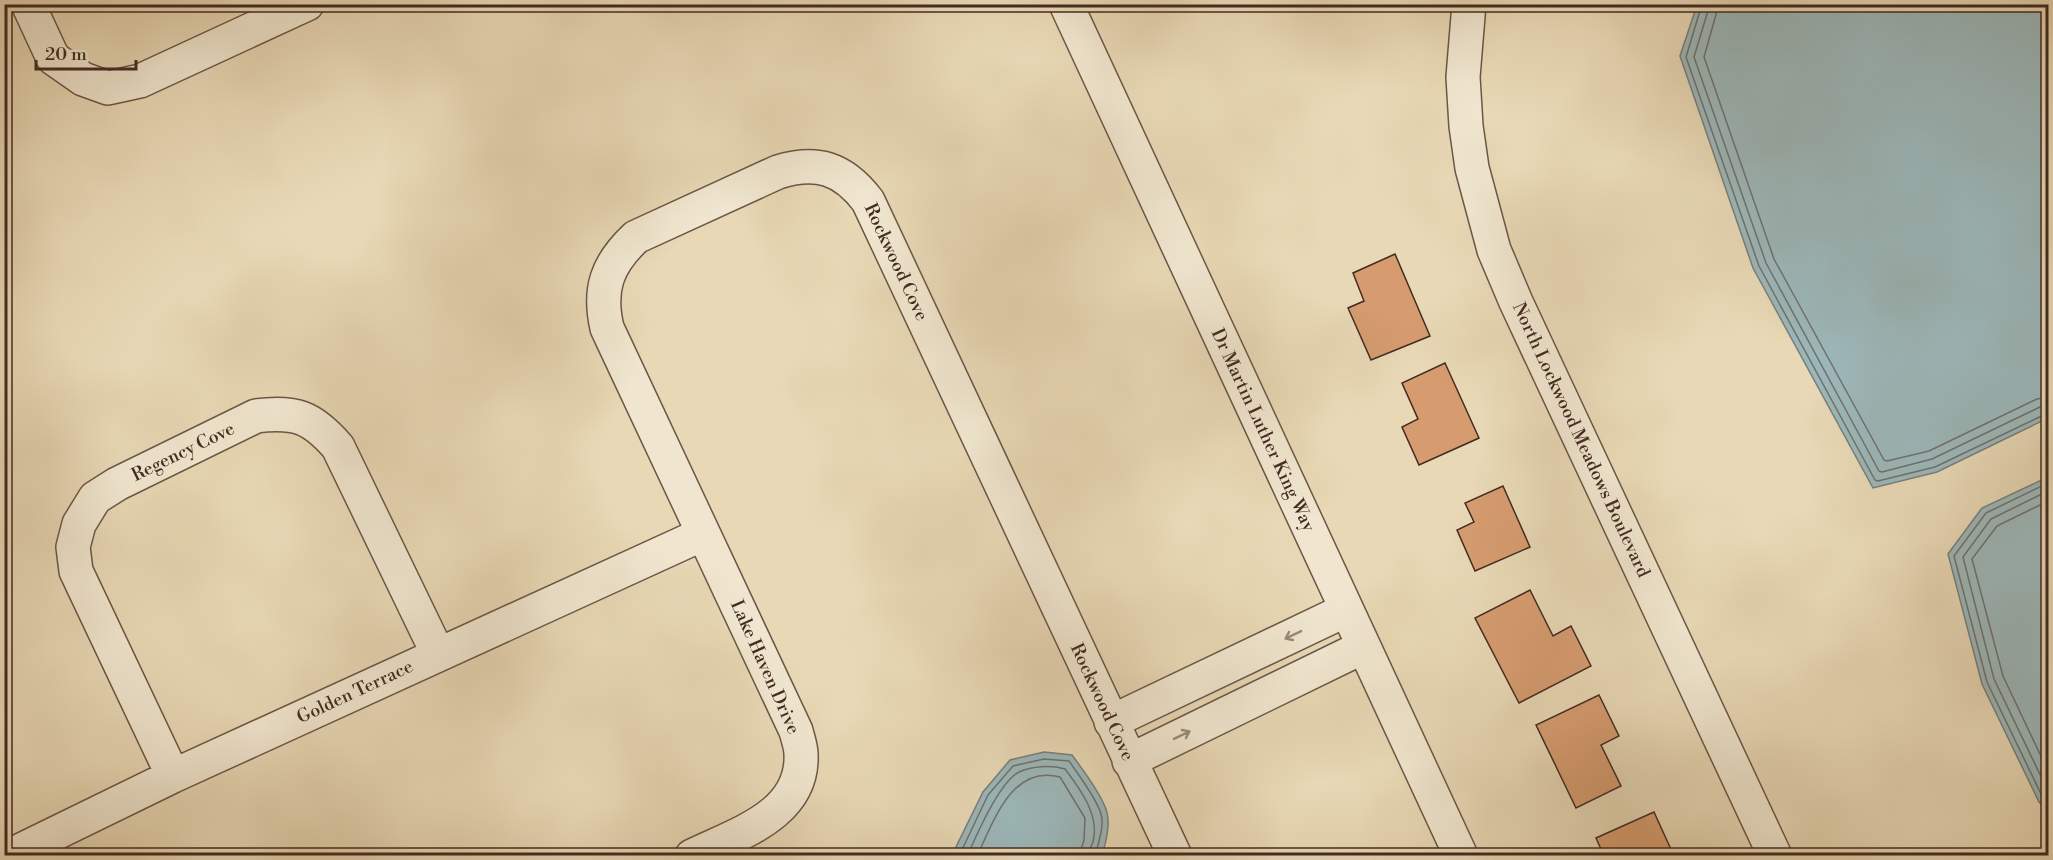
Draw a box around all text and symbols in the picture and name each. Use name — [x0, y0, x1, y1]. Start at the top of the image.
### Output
scale bar — [36, 33, 136, 71]
text: 20 m — [45, 43, 87, 66]
street label: Rockwood Cove — [859, 200, 933, 324]
street label: North Lockwood Meadows Boulevard — [1507, 299, 1655, 582]
street label: Dr Martin Luther King Way — [1206, 325, 1320, 535]
street label: Regency Cove — [128, 417, 238, 487]
street label: Lake Haven Drive — [725, 596, 805, 738]
one-way arrow — [1285, 630, 1303, 642]
street label: Rockwood Cove — [1065, 640, 1139, 764]
street label: Golden Terrace — [293, 655, 417, 729]
one-way arrow — [1173, 729, 1191, 741]

